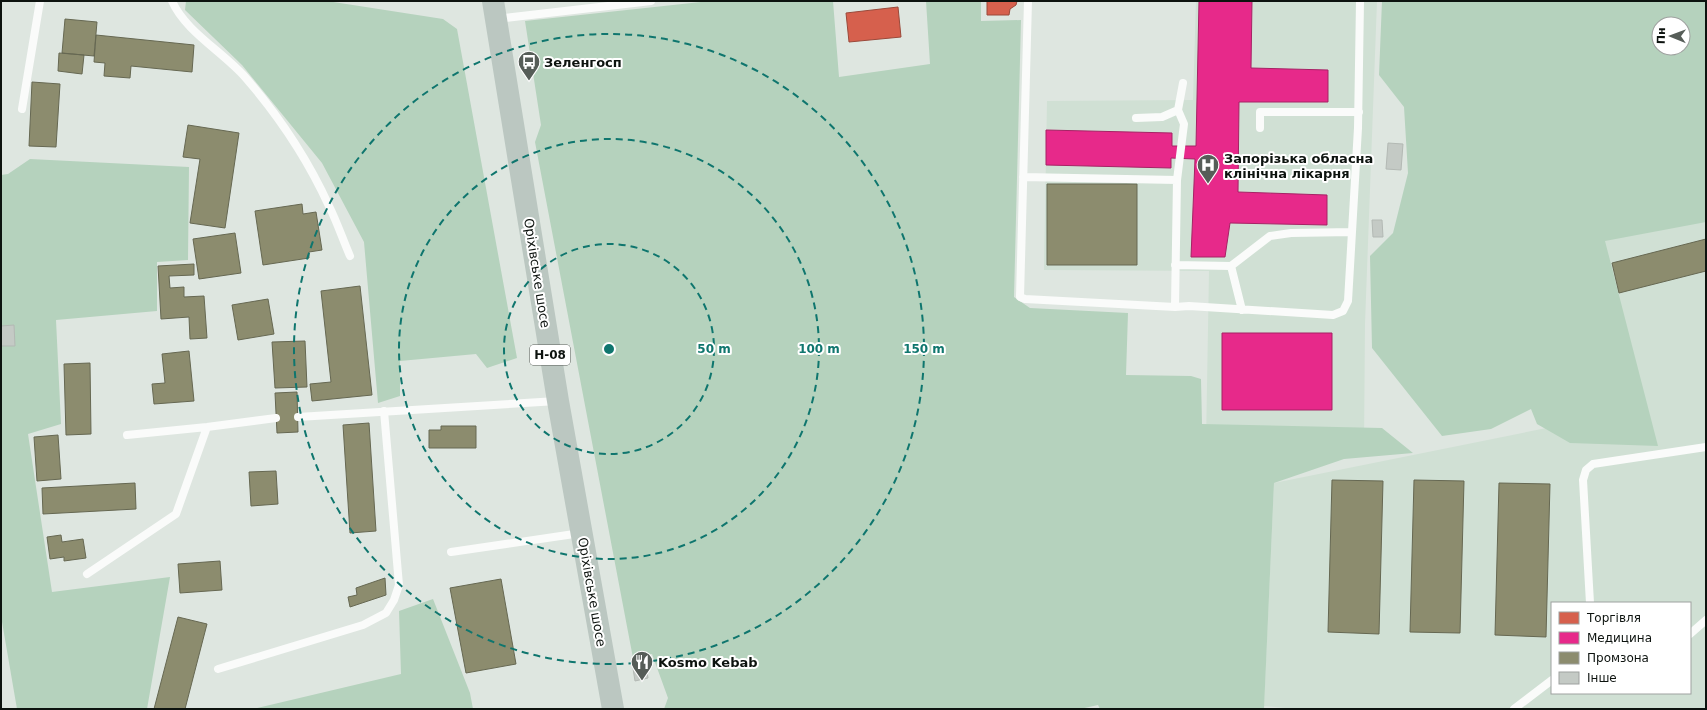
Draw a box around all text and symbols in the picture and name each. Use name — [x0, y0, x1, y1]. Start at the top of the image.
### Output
north arrow — [1651, 16, 1691, 56]
text: Пн — [1655, 27, 1668, 44]
bus stop icon: Зеленгосп — [516, 49, 542, 82]
place label: Зеленгосп — [544, 55, 622, 70]
place label: Запорізька обласна клінічна лікарня — [1224, 151, 1373, 181]
hospital icon: Запорізька обласна клінічна лікарня — [1195, 152, 1221, 185]
street label: Оріхівське шосе — [521, 217, 553, 329]
centre of rings — [602, 342, 616, 356]
text: 50 m — [697, 342, 731, 356]
text: 100 m — [798, 342, 840, 356]
text: 150 m — [903, 342, 945, 356]
road number: Н-08 — [530, 345, 570, 365]
street label: Оріхівське шосе — [575, 536, 609, 648]
legend — [1551, 602, 1691, 694]
text: Торгівля — [1586, 611, 1641, 625]
text: Медицина — [1587, 631, 1652, 645]
restaurant icon: Kosmo Kebab — [629, 649, 655, 682]
text: Промзона — [1587, 651, 1649, 665]
place label: Kosmo Kebab — [658, 655, 758, 670]
text: Інше — [1587, 671, 1617, 685]

